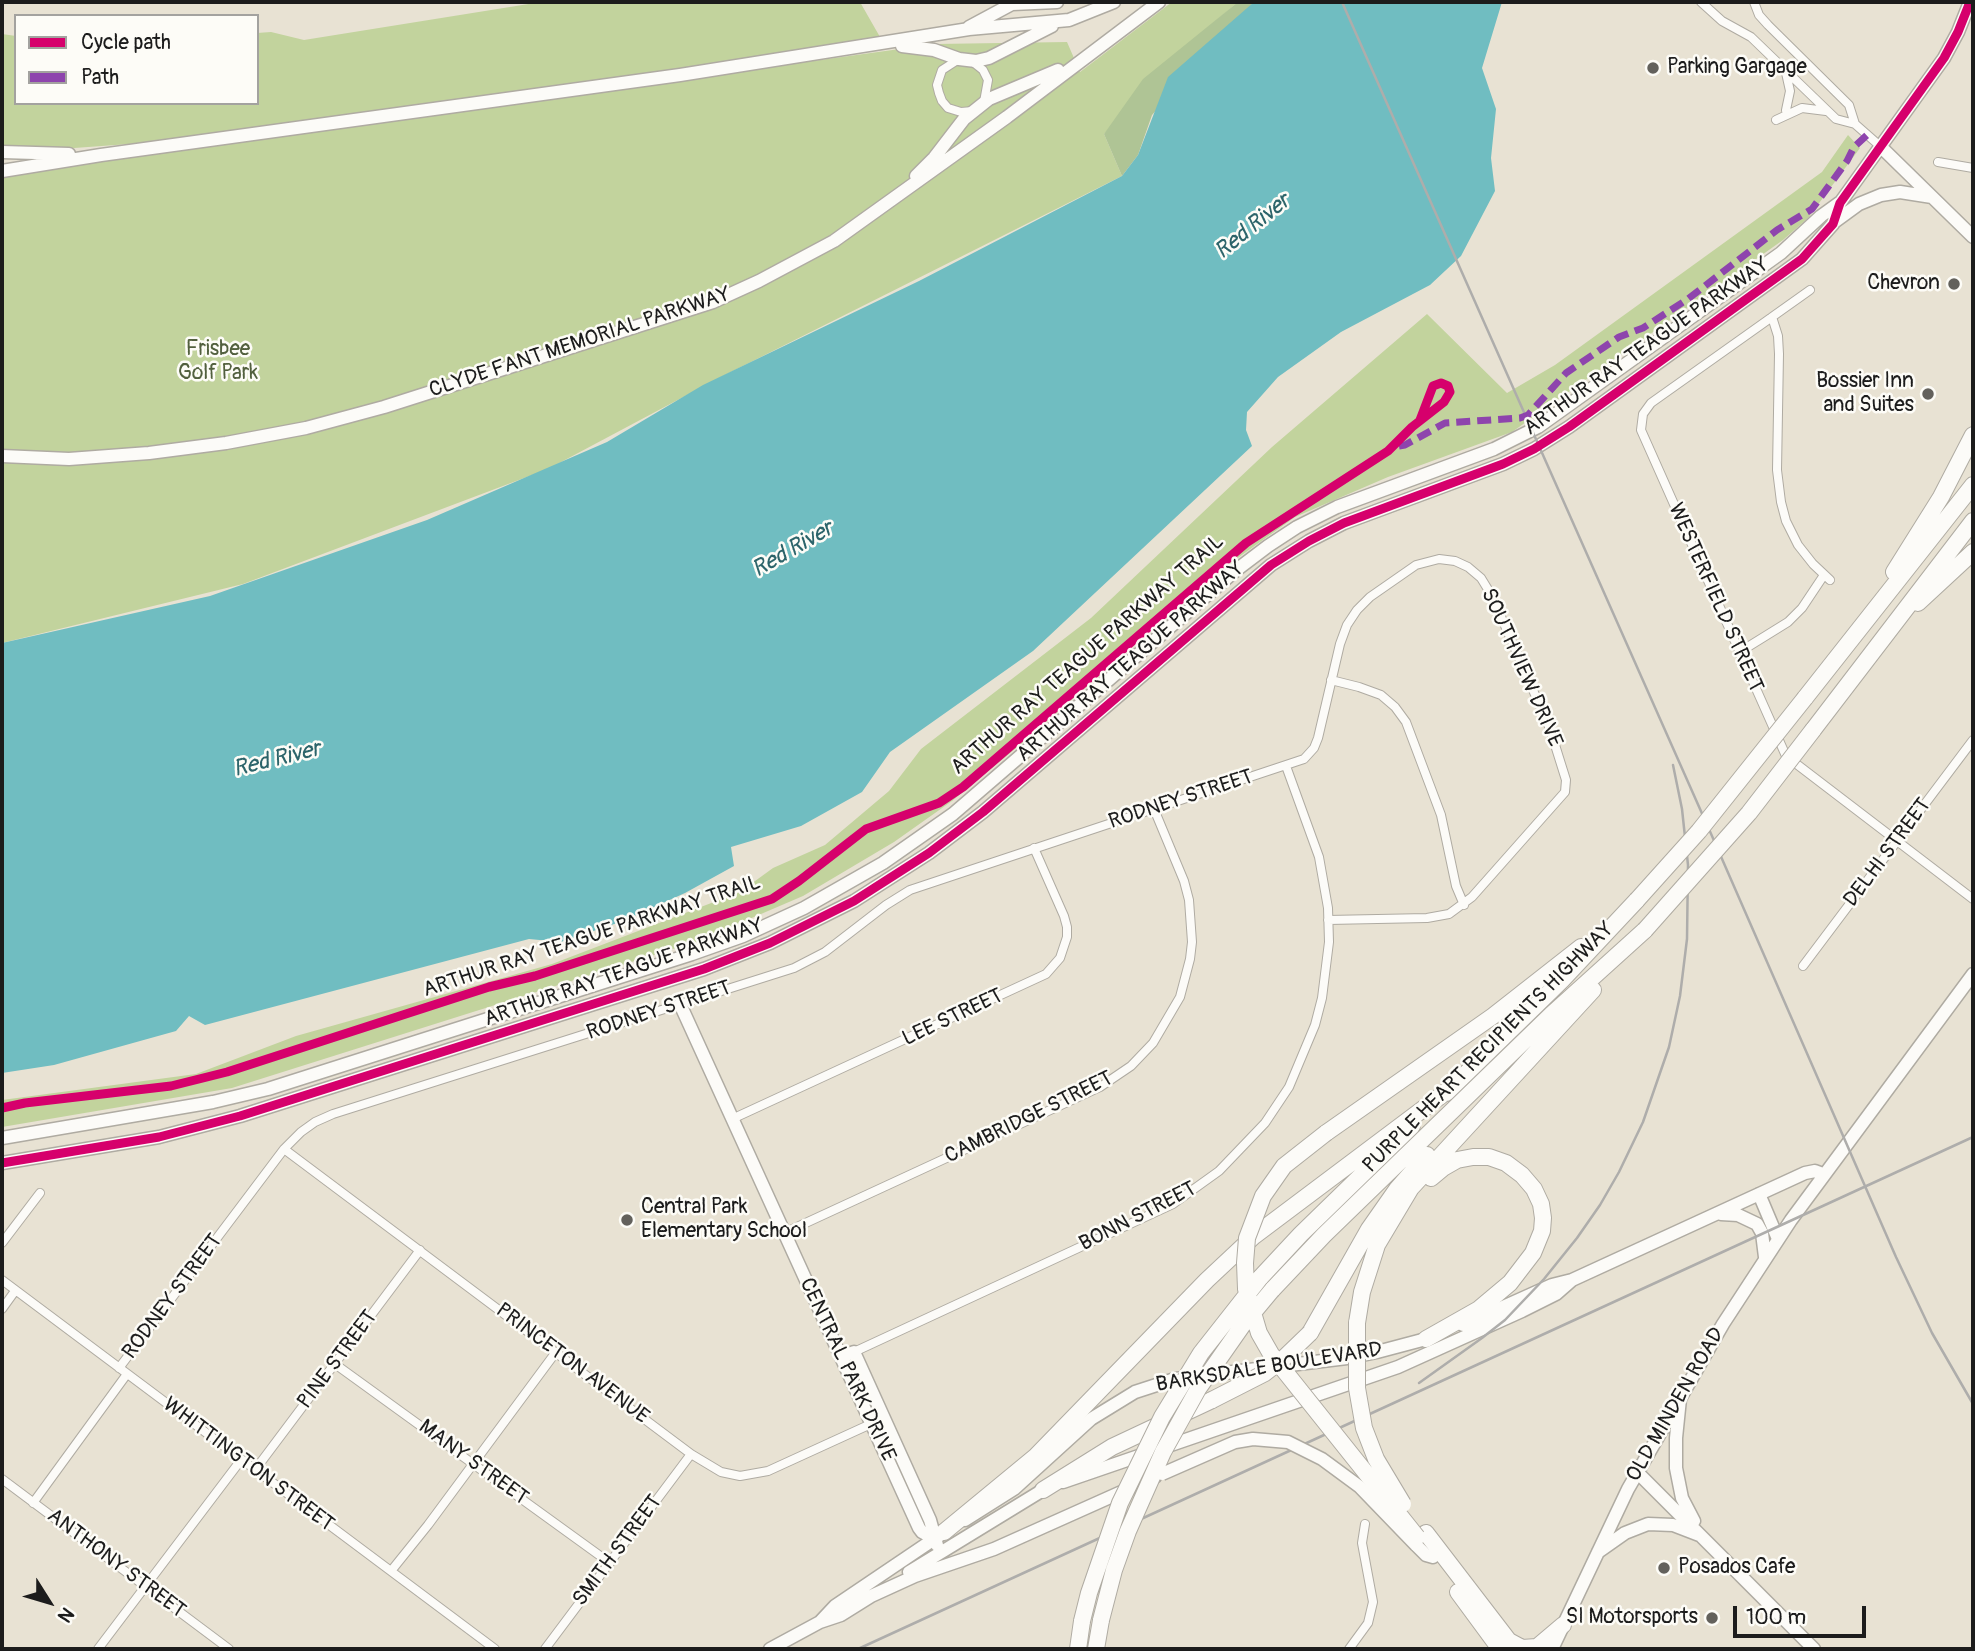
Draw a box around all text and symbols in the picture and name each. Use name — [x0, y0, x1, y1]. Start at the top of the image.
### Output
legend — [14, 14, 259, 105]
text: Cycle path — [81, 29, 171, 56]
place label: Parking Gargage — [1667, 55, 1807, 81]
marker: Parking Gargage — [1645, 60, 1661, 76]
text: Path — [81, 64, 119, 91]
water label: Red River — [1210, 188, 1296, 266]
street label: ARTHUR RAY TEAGUE PARKWAY — [1520, 252, 1774, 442]
place label: Chevron — [1867, 271, 1940, 297]
marker: Chevron — [1946, 276, 1962, 292]
street label: CLYDE FANT MEMORIAL PARKWAY — [426, 282, 734, 404]
park label: Frisbee Golf Park — [178, 337, 258, 387]
place label: Bossier Inn and Suites — [1816, 369, 1914, 419]
marker: Bossier Inn and Suites — [1920, 386, 1936, 402]
street label: WESTERFIELD STREET — [1662, 499, 1768, 697]
water label: Red River — [748, 516, 838, 584]
street label: ARTHUR RAY TEAGUE PARKWAY TRAIL — [946, 530, 1230, 780]
street label: ARTHUR RAY TEAGUE PARKWAY — [1012, 556, 1250, 768]
street label: SOUTHVIEW DRIVE — [1475, 585, 1567, 751]
water label: Red River — [231, 736, 323, 784]
street label: RODNEY STREET — [1106, 765, 1256, 835]
street label: DELHI STREET — [1839, 794, 1937, 912]
street label: ARTHUR RAY TEAGUE PARKWAY TRAIL — [420, 870, 764, 1004]
street label: ARTHUR RAY TEAGUE PARKWAY — [481, 913, 767, 1033]
street label: PURPLE HEART RECIPIENTS HIGHWAY — [1358, 917, 1620, 1179]
street label: RODNEY STREET — [584, 976, 734, 1046]
street label: LEE STREET — [899, 984, 1007, 1052]
street label: CAMBRIDGE STREET — [941, 1066, 1117, 1170]
street label: BONN STREET — [1075, 1177, 1201, 1257]
place label: Central Park Elementary School — [641, 1195, 807, 1245]
marker: Central Park Elementary School — [619, 1212, 635, 1228]
street label: RODNEY STREET — [118, 1229, 228, 1365]
street label: CENTRAL PARK DRIVE — [793, 1274, 901, 1466]
street label: PRINCETON AVENUE — [490, 1298, 654, 1430]
street label: PINE STREET — [293, 1306, 383, 1414]
street label: OLD MINDEN ROAD — [1622, 1323, 1730, 1487]
street label: BARKSDALE BOULEVARD — [1154, 1338, 1384, 1398]
street label: WHITTINGTON STREET — [157, 1392, 339, 1538]
street label: MANY STREET — [413, 1415, 533, 1511]
street label: SMITH STREET — [568, 1491, 668, 1611]
street label: ANTHONY STREET — [42, 1504, 190, 1624]
place label: Posados Cafe — [1678, 1555, 1795, 1581]
marker: Posados Cafe — [1656, 1560, 1672, 1576]
north arrow — [14, 1567, 84, 1637]
scale bar — [1737, 1592, 1870, 1636]
text: 100 m — [1746, 1604, 1806, 1631]
place label: SI Motorsports — [1566, 1605, 1698, 1631]
marker: SI Motorsports — [1704, 1610, 1720, 1626]

